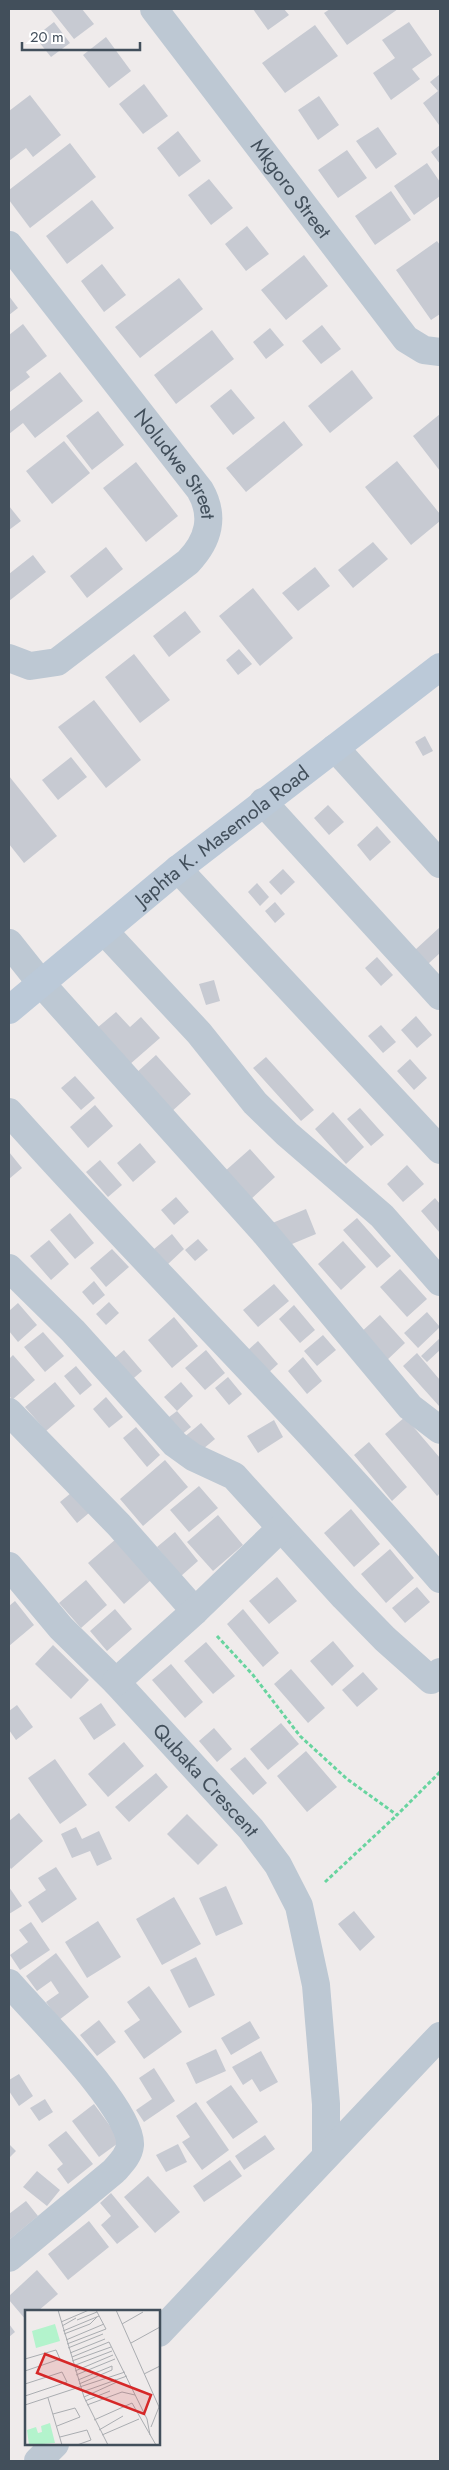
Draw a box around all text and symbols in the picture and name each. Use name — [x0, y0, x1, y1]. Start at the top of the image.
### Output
scale bar — [22, 20, 140, 52]
text: 20 m — [30, 26, 64, 48]
street label: Mkgoro Street — [244, 133, 339, 245]
street label: Noludwe Street — [127, 402, 223, 520]
street label: Japhta K. Masemola Road — [126, 759, 315, 915]
street label: Qubaka Crescent — [146, 1717, 266, 1843]
inset map — [25, 2310, 160, 2445]

